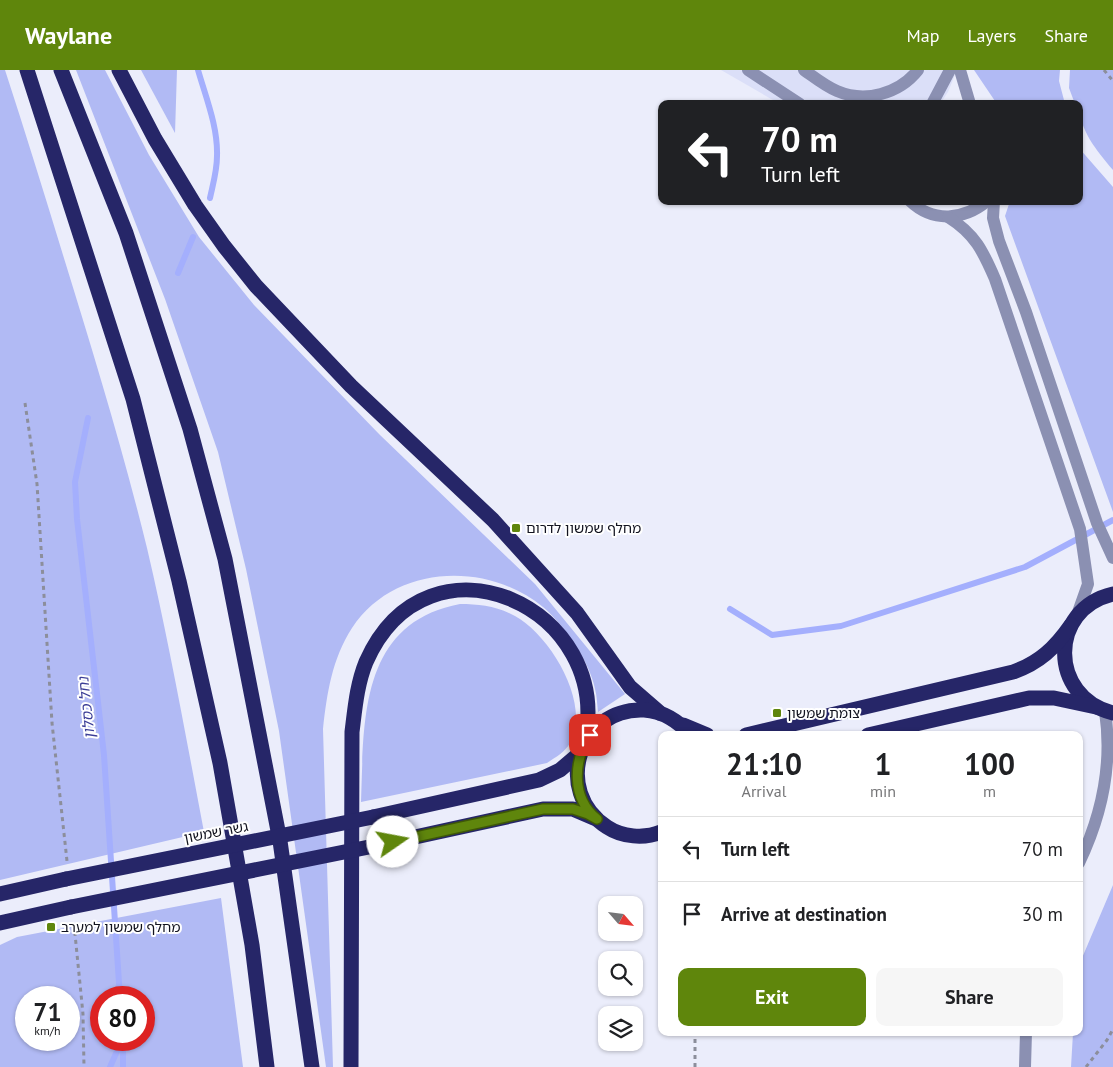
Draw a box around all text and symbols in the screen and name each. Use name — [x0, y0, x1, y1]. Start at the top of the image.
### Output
text: Waylane — [25, 20, 112, 51]
text: Map — [907, 24, 939, 47]
text: Layers — [967, 24, 1016, 47]
text: Share — [1044, 24, 1088, 47]
text: 70 m — [761, 116, 838, 162]
icon: left — [678, 120, 743, 185]
text: Turn left — [761, 160, 840, 188]
place label: מחלף שמשון לדרום — [526, 519, 641, 537]
marker: מחלף שמשון לדרום — [510, 522, 522, 534]
water label: נחל כסלון — [73, 675, 99, 740]
place label: צומת שמשון — [787, 704, 860, 722]
marker: צומת שמשון — [771, 707, 783, 719]
pin — [569, 714, 611, 756]
icon: arrive — [576, 721, 604, 749]
text: 21:10 — [726, 744, 802, 783]
text: 1 — [875, 744, 892, 783]
text: 100 — [964, 744, 1015, 783]
text: Arrival — [742, 781, 786, 801]
text: min — [870, 781, 896, 801]
text: m — [983, 781, 996, 801]
position arrow — [366, 815, 418, 867]
street label: גשר שמשון — [182, 817, 250, 847]
icon: left — [678, 835, 706, 863]
text: Turn left — [721, 837, 790, 861]
text: 70 m — [1022, 837, 1063, 861]
north arrow — [598, 896, 642, 941]
map controls — [598, 896, 643, 1051]
icon: arrive — [678, 900, 706, 928]
text: Arrive at destination — [721, 902, 887, 926]
text: 30 m — [1022, 902, 1063, 926]
place label: מחלף שמשון למערב — [61, 918, 181, 936]
marker: מחלף שמשון למערב — [45, 921, 57, 933]
button: search — [598, 951, 643, 996]
button: Exit — [678, 968, 866, 1026]
button: Share — [876, 968, 1063, 1026]
speed limit sign: 80 — [90, 986, 155, 1051]
text: 71 — [33, 996, 62, 1028]
button: layers — [598, 1006, 643, 1051]
text: km/h — [34, 1023, 61, 1038]

